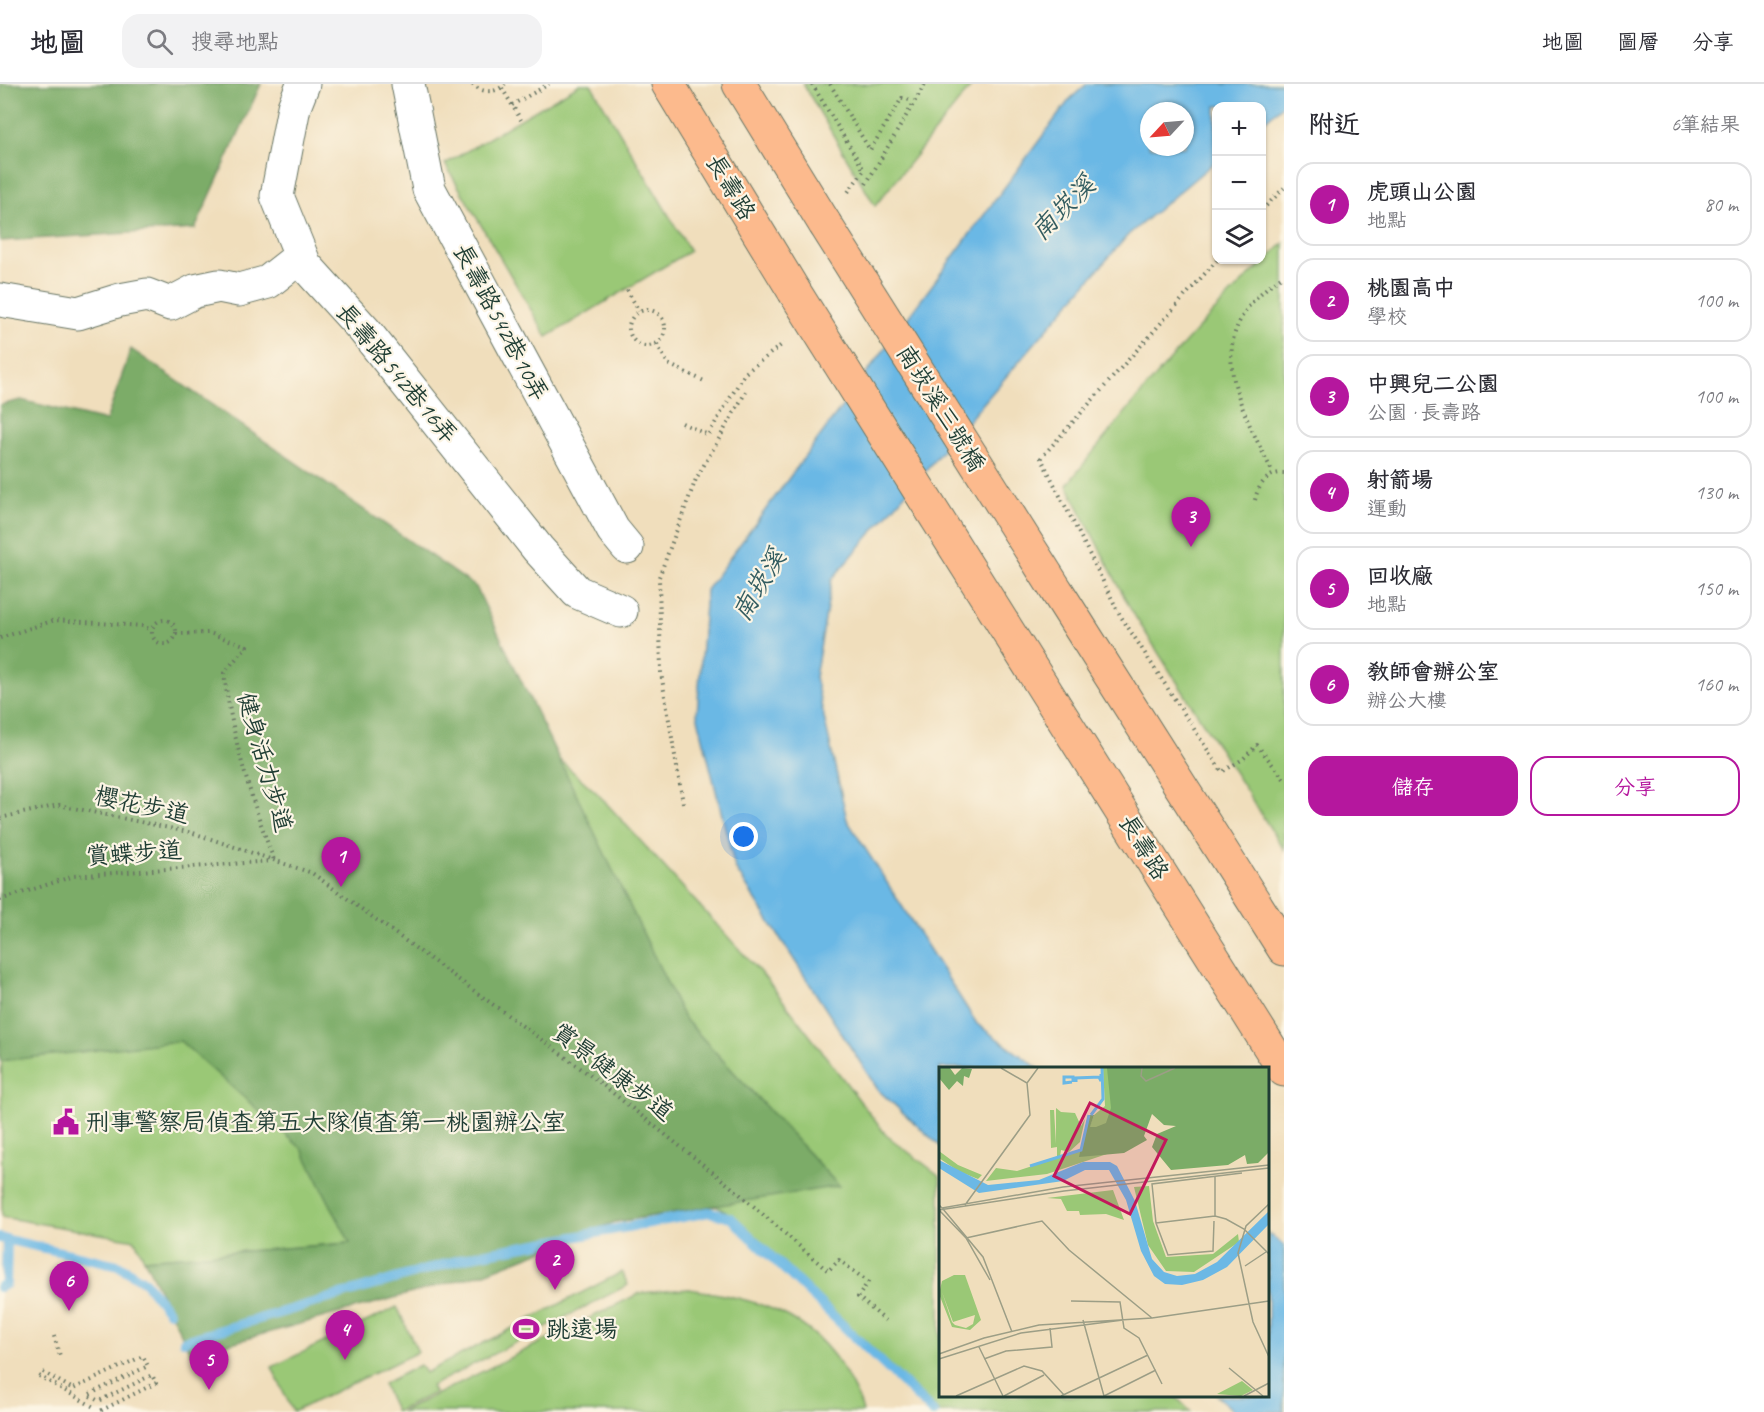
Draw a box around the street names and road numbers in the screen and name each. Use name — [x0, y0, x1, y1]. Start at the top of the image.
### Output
street label: 長壽路 — [700, 148, 762, 226]
street label: 長壽路542巷10弄 — [447, 238, 555, 406]
street label: 長壽路542巷16弄 — [330, 297, 464, 449]
street label: 南崁溪三號橋 — [890, 339, 992, 477]
street label: 健身活力步道 — [231, 689, 299, 835]
street label: 櫻花步道 — [92, 780, 192, 830]
street label: 長壽路 — [1112, 809, 1176, 885]
street label: 賞蝶步道 — [85, 835, 183, 871]
street label: 賞景健康步道 — [546, 1017, 680, 1127]

